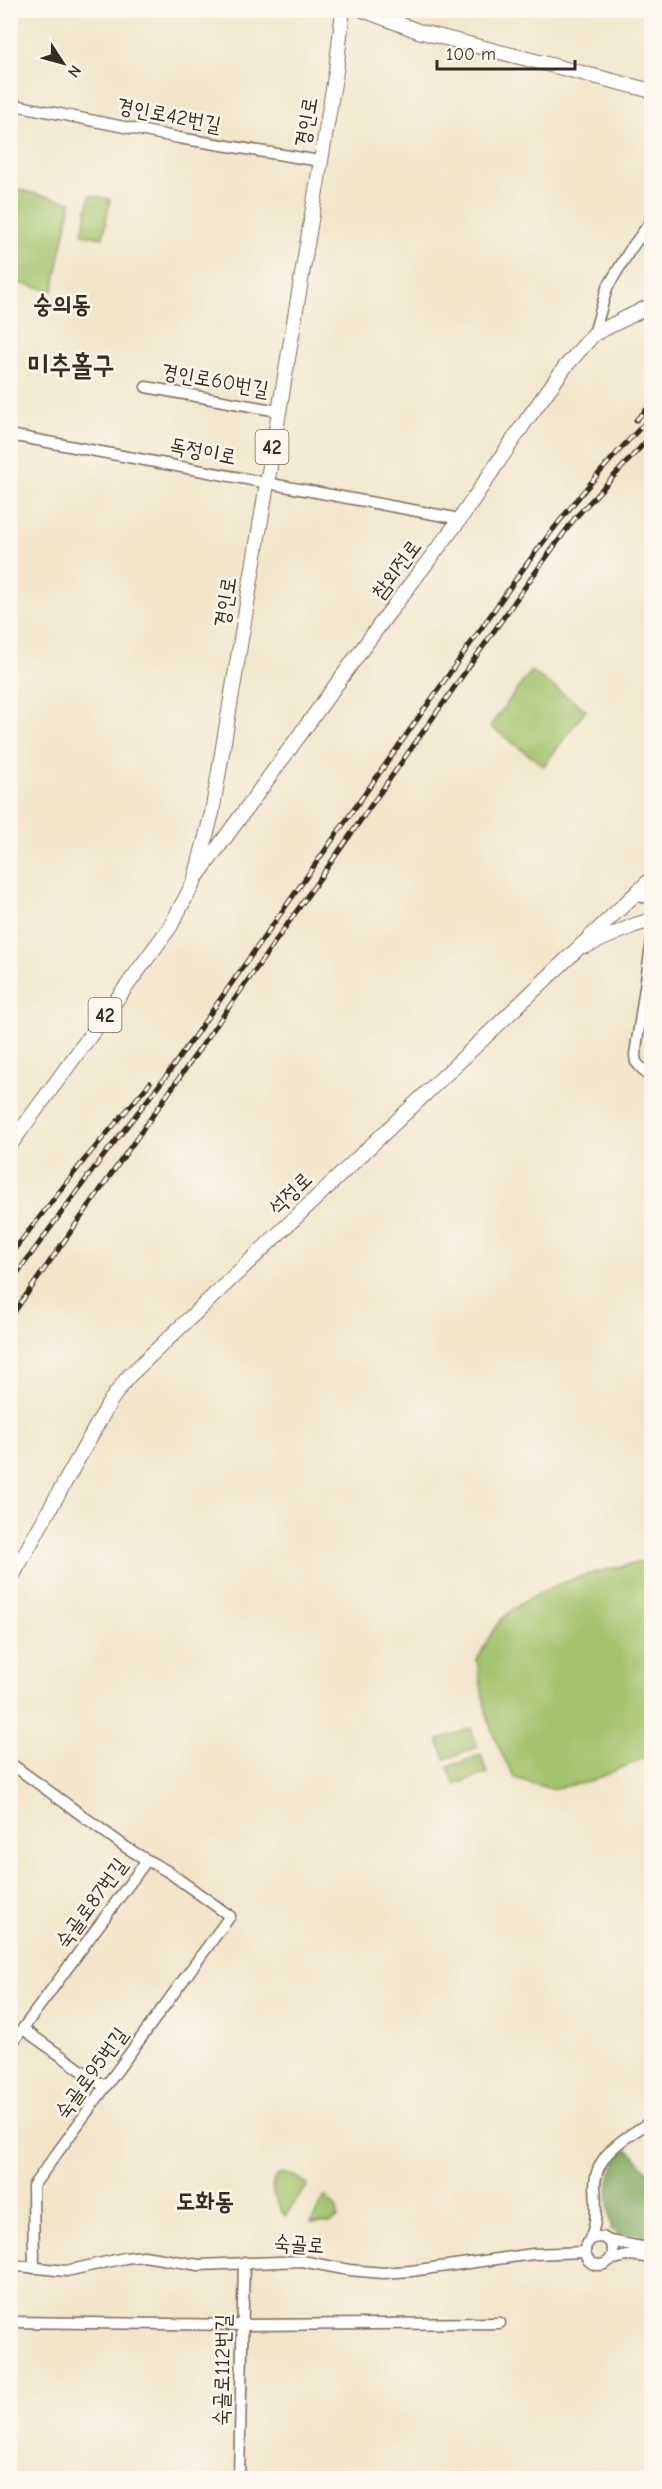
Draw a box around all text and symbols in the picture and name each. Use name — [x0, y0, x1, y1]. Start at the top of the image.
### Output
north arrow — [33, 33, 93, 93]
scale bar — [437, 33, 575, 71]
text: 100 m — [446, 44, 496, 65]
text: N — [64, 62, 85, 81]
street label: 경인로42번길 — [115, 93, 223, 137]
street label: 경인로 — [290, 95, 322, 149]
district label: 숭의동 — [33, 290, 91, 318]
district label: 미추홀구 — [28, 350, 114, 381]
street label: 경인로60번길 — [159, 359, 271, 401]
road number: 42 — [256, 430, 288, 464]
street label: 독정이로 — [168, 433, 238, 469]
street label: 참외전로 — [366, 535, 426, 603]
street label: 경인로 — [209, 575, 241, 629]
road number: 42 — [88, 998, 122, 1032]
street label: 석정로 — [263, 1167, 317, 1219]
street label: 숙골로87번길 — [50, 1853, 132, 1953]
street label: 숙골로95번길 — [50, 2023, 132, 2123]
district label: 도화동 — [176, 2187, 234, 2215]
street label: 숙골로 — [273, 2230, 325, 2258]
street label: 숙골로112번길 — [209, 2314, 235, 2426]

